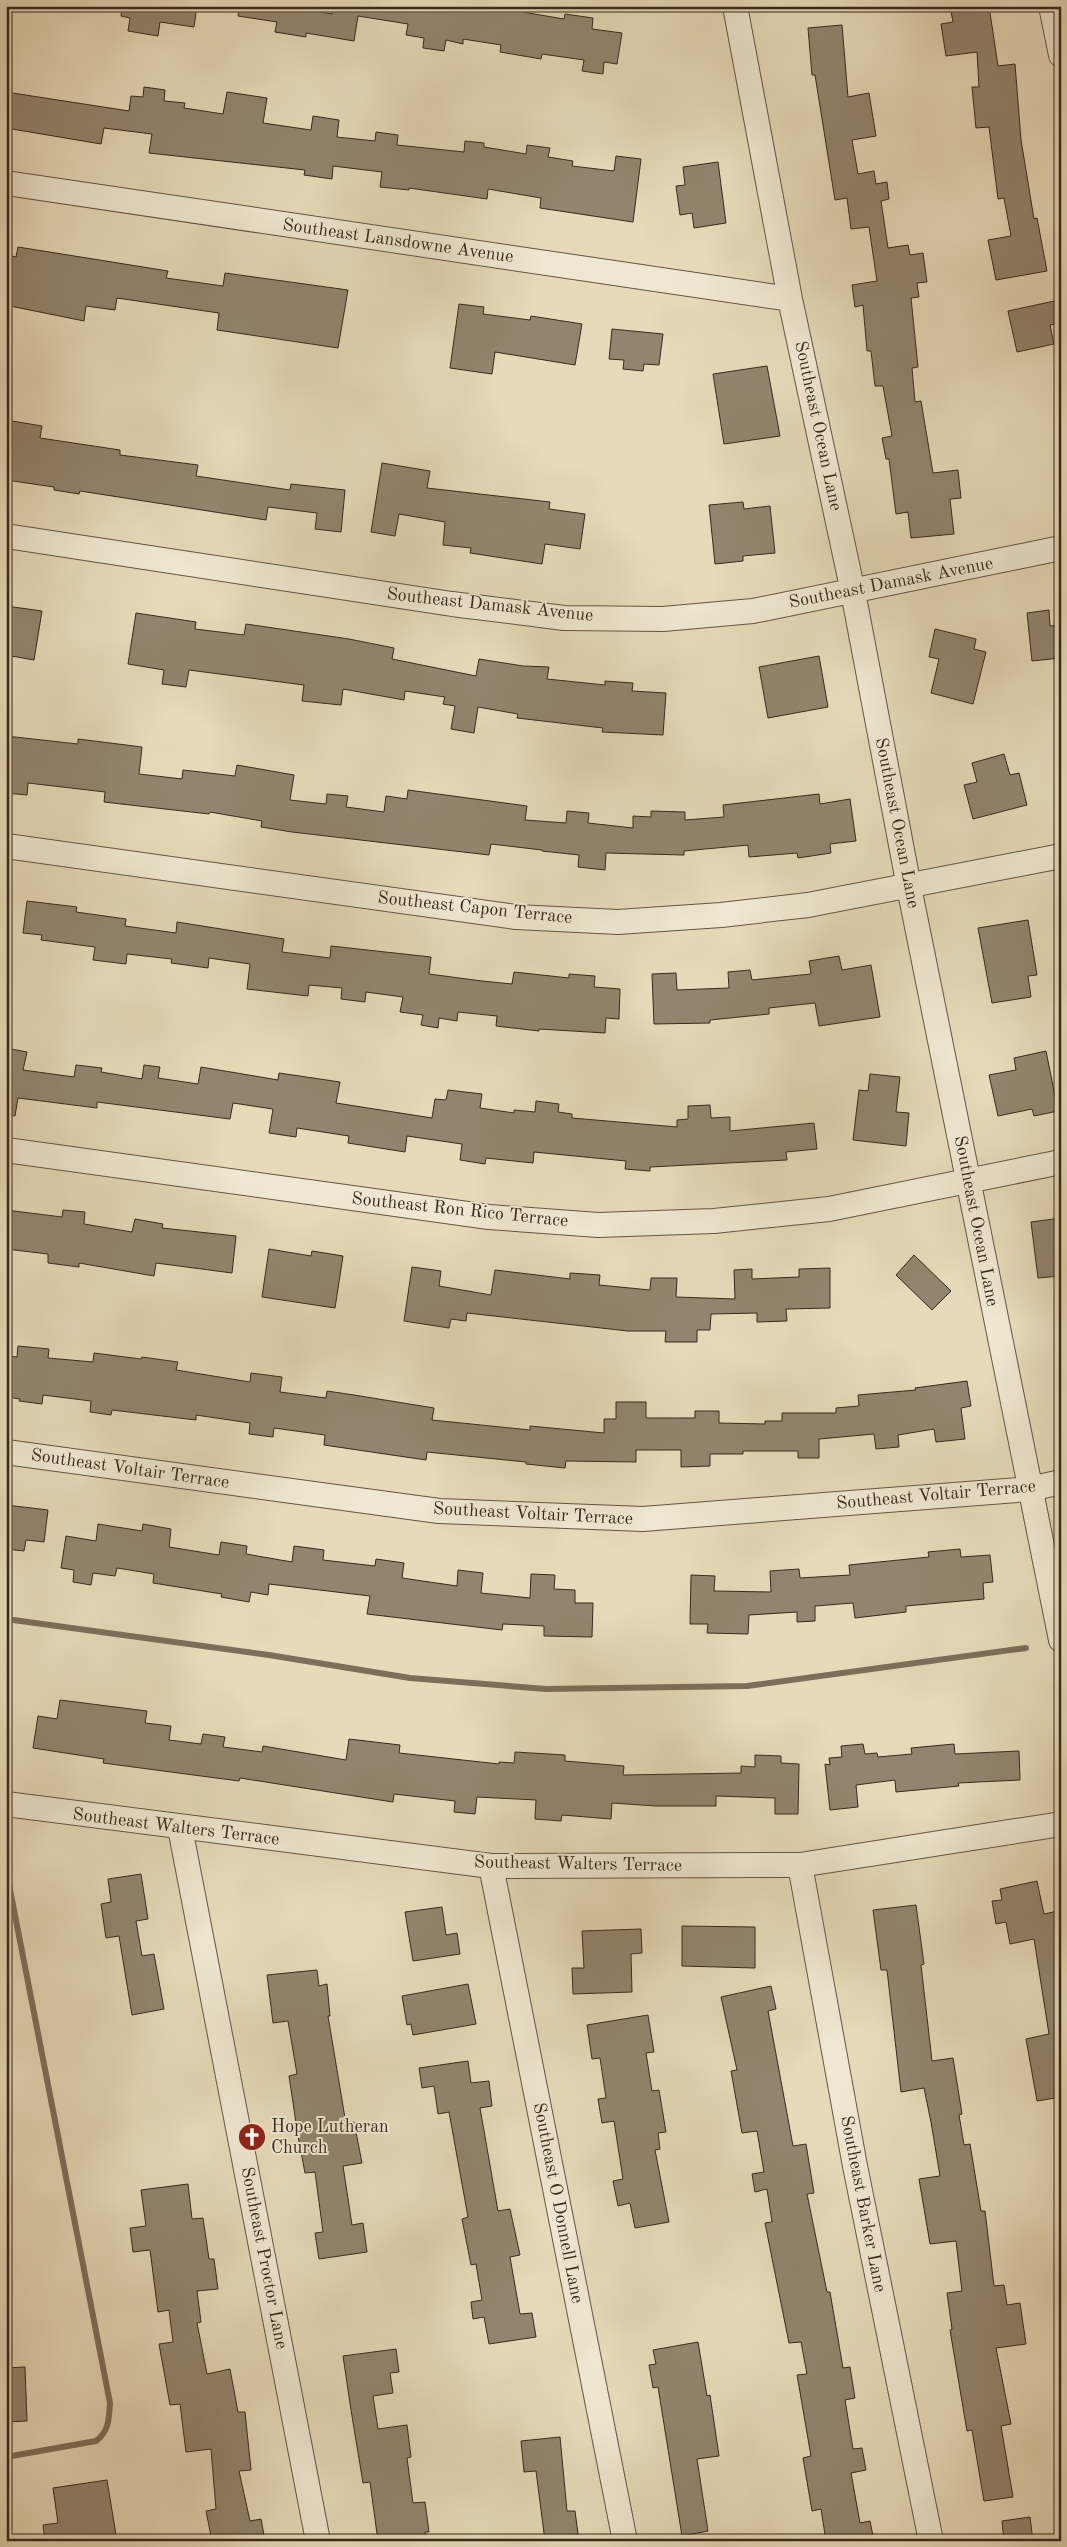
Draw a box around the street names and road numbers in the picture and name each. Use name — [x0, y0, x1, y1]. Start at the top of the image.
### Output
street label: Southeast Lansdowne Avenue — [281, 216, 515, 266]
street label: Southeast Ocean Lane — [791, 339, 845, 513]
street label: Southeast Damask Avenue — [787, 554, 995, 612]
street label: Southeast Damask Avenue — [386, 585, 594, 625]
street label: Southeast Ocean Lane — [872, 736, 922, 910]
street label: Southeast Capon Terrace — [377, 889, 573, 927]
street label: Southeast Ocean Lane — [951, 1134, 1001, 1308]
street label: Southeast Ron Rico Terrace — [351, 1190, 569, 1230]
street label: Southeast Voltair Terrace — [30, 1446, 230, 1492]
street label: Southeast Voltair Terrace — [835, 1477, 1037, 1513]
street label: Southeast Voltair Terrace — [433, 1500, 633, 1528]
street label: Southeast Walters Terrace — [72, 1805, 280, 1849]
street label: Southeast Walters Terrace — [474, 1853, 682, 1875]
street label: Southeast O Donnell Lane — [530, 2101, 586, 2305]
street label: Southeast Barker Lane — [837, 2114, 889, 2294]
street label: Southeast Proctor Lane — [238, 2165, 290, 2351]

